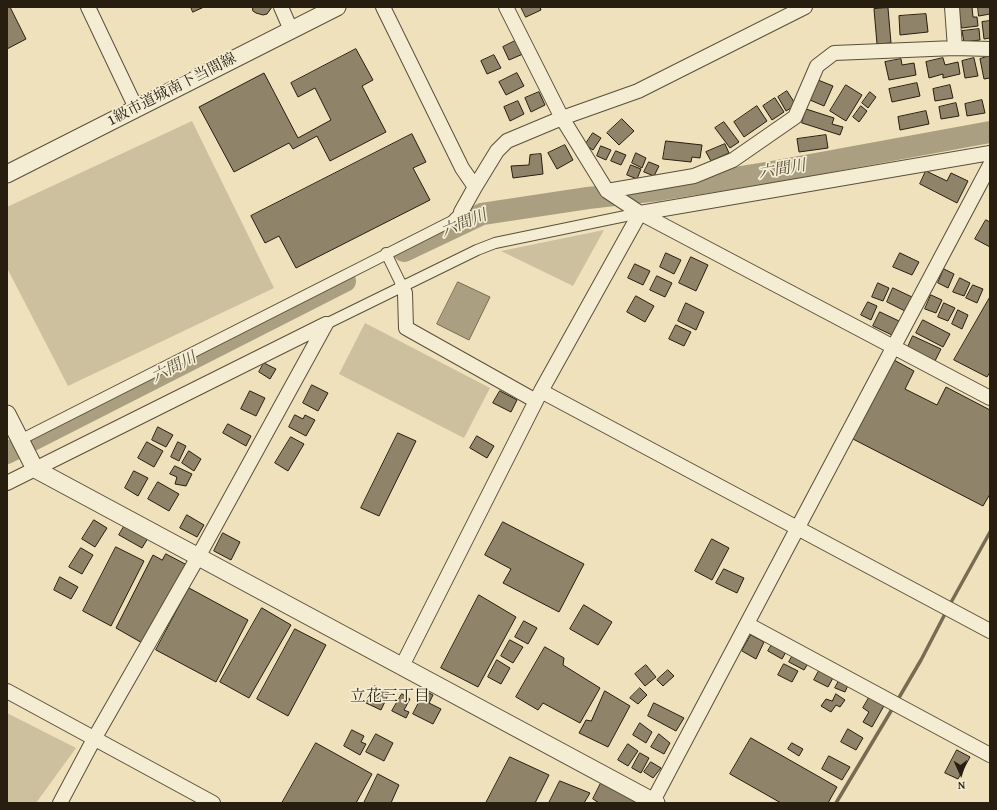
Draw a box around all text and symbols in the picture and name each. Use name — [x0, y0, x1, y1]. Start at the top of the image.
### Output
street label: 1級市道城南下当間線 — [105, 50, 239, 130]
water label: 六間川 — [757, 156, 807, 184]
water label: 六間川 — [438, 206, 490, 242]
water label: 六間川 — [148, 349, 200, 387]
district label: 立花三丁目 — [350, 687, 430, 707]
north arrow — [941, 754, 981, 794]
text: N — [958, 778, 966, 794]

